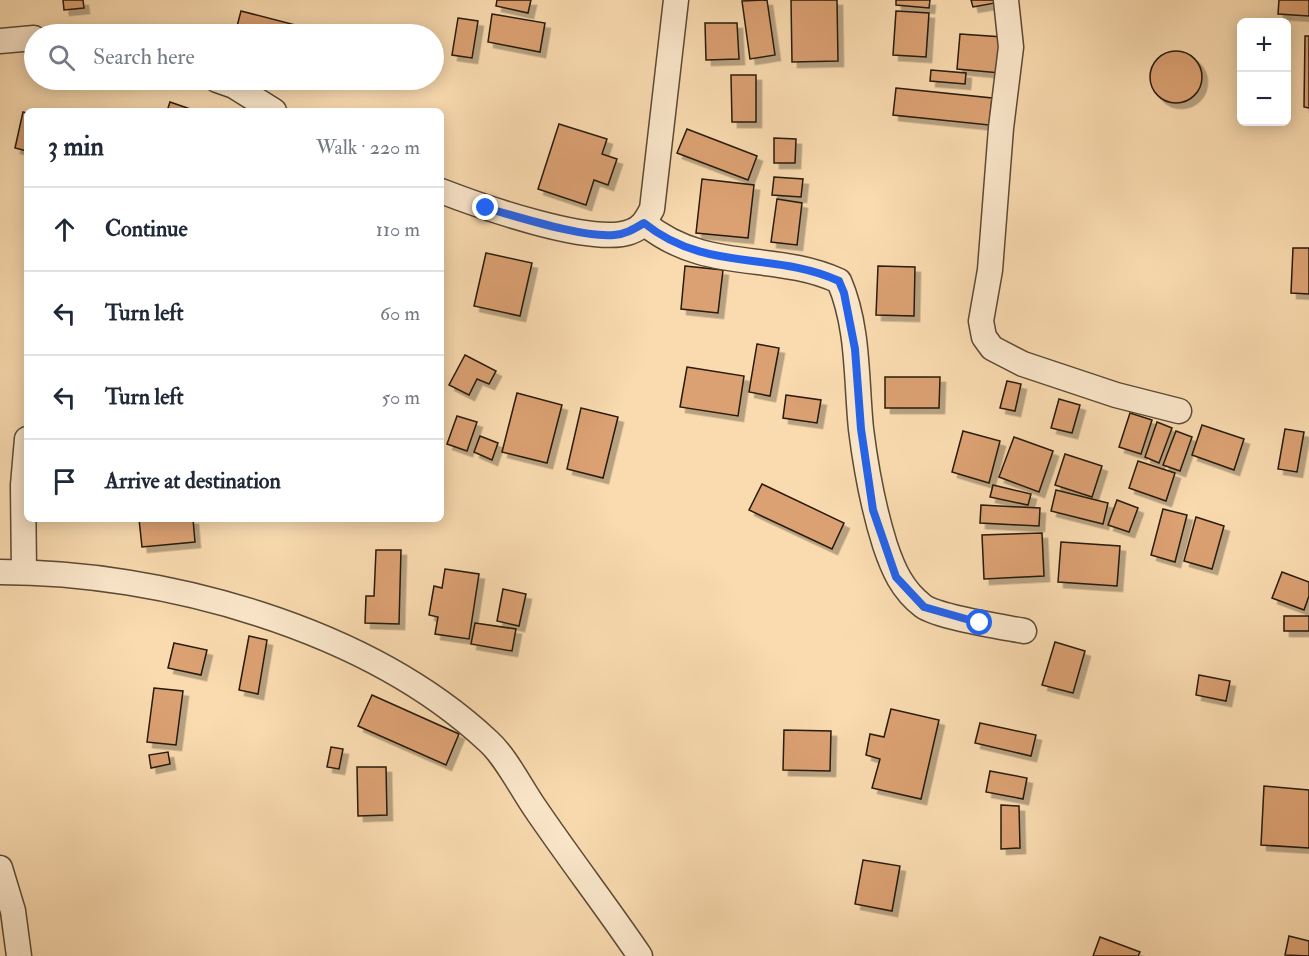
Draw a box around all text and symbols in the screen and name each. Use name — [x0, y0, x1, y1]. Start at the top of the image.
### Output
map controls — [1237, 18, 1291, 126]
button: + — [1237, 18, 1291, 72]
search box — [24, 24, 444, 90]
icon: search — [45, 41, 78, 74]
text: Search here — [93, 43, 195, 71]
button: − — [1237, 72, 1291, 126]
text: 3 min — [48, 131, 104, 163]
text: Walk · 220 m — [316, 135, 420, 160]
route end — [472, 194, 498, 220]
icon: ahead — [48, 213, 81, 246]
text: Continue — [105, 215, 188, 243]
text: 110 m — [376, 217, 420, 242]
icon: left — [48, 297, 81, 330]
text: Turn left — [105, 299, 184, 327]
text: 60 m — [380, 301, 420, 326]
icon: left — [48, 381, 81, 414]
text: Turn left — [105, 383, 184, 411]
text: 50 m — [381, 385, 420, 410]
icon: arrive — [48, 465, 81, 498]
text: Arrive at destination — [105, 467, 281, 495]
route start — [966, 609, 992, 635]

